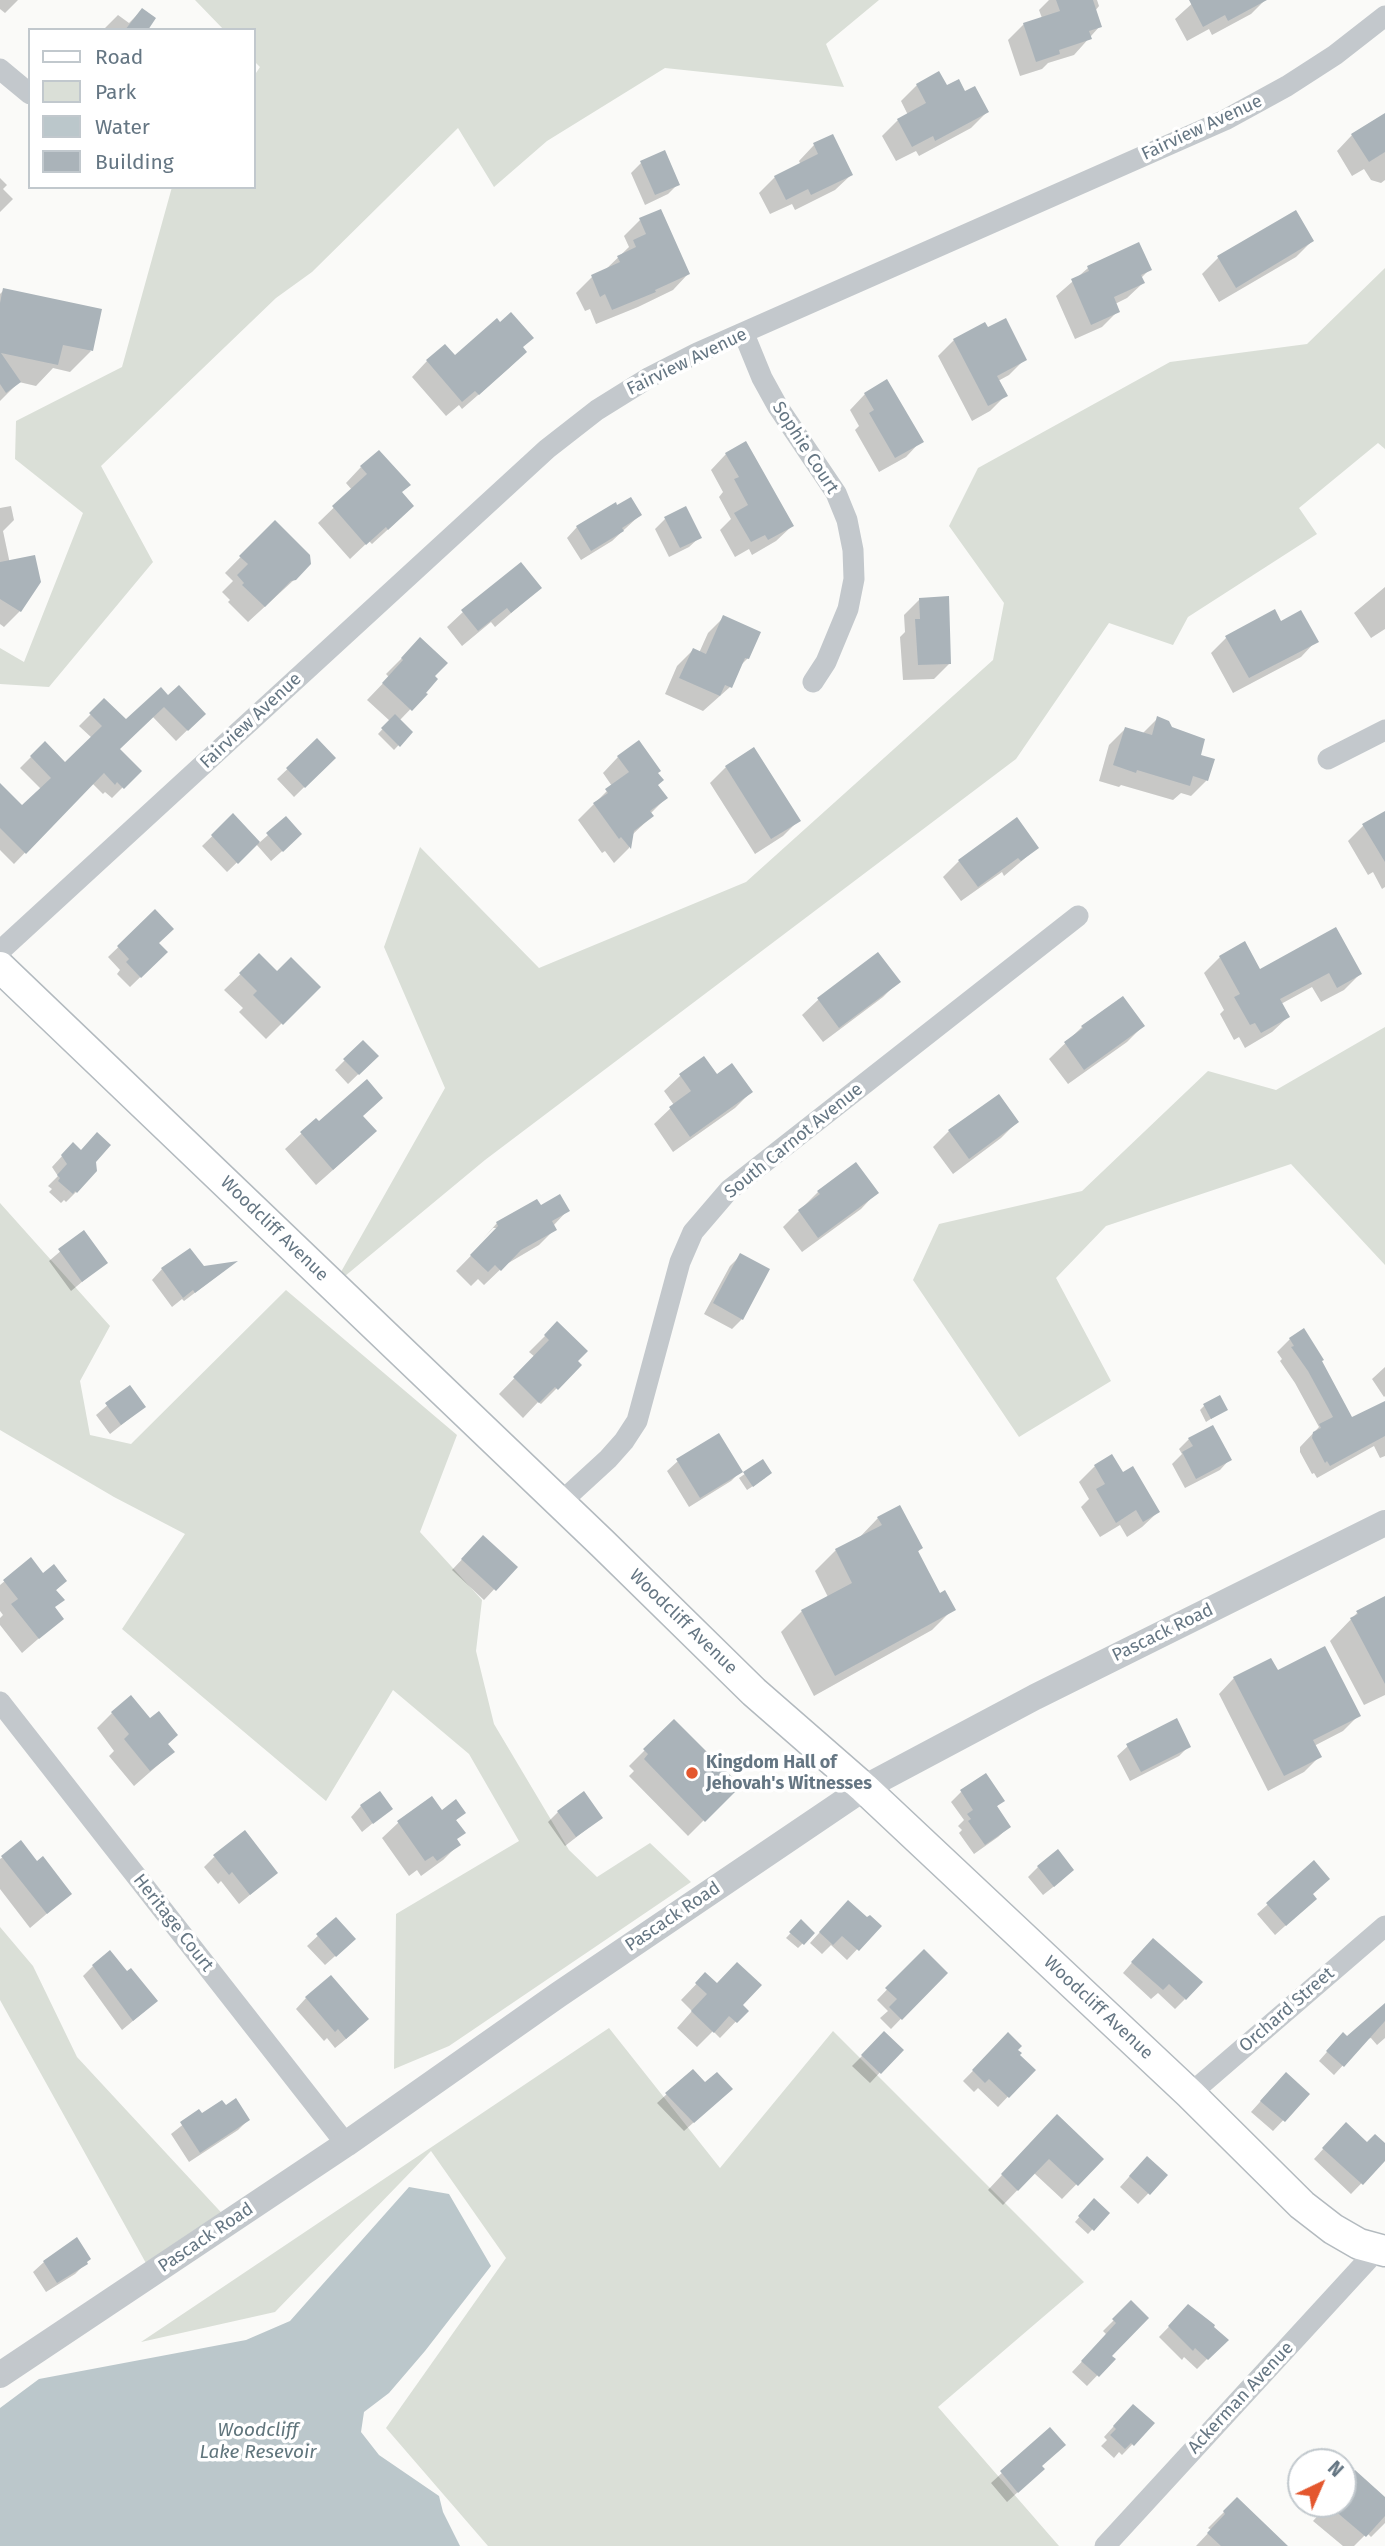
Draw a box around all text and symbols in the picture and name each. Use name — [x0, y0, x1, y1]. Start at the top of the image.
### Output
legend — [28, 28, 256, 189]
text: Road — [95, 44, 143, 70]
text: Park — [95, 79, 136, 105]
street label: Fairview Avenue — [1138, 91, 1266, 165]
text: Water — [95, 114, 150, 140]
text: Building — [95, 149, 174, 175]
street label: Fairview Avenue — [624, 324, 750, 400]
street label: Sophie Court — [767, 398, 843, 498]
street label: Fairview Avenue — [196, 669, 306, 773]
street label: South Carnot Avenue — [721, 1079, 867, 1203]
street label: Woodcliff Avenue — [215, 1172, 333, 1286]
street label: Woodcliff Avenue — [624, 1565, 742, 1679]
street label: Pascack Road — [1109, 1599, 1217, 1667]
place label: Kingdom Hall of Jehovah's Witnesses — [706, 1752, 872, 1795]
marker: Kingdom Hall of Jehovah's Witnesses — [684, 1765, 700, 1781]
street label: Heritage Court — [128, 1870, 218, 1976]
street label: Pascack Road — [621, 1877, 725, 1957]
street label: Woodcliff Avenue — [1039, 1952, 1157, 2064]
street label: Orchard Street — [1235, 1963, 1339, 2057]
street label: Pascack Road — [154, 2198, 258, 2278]
street label: Ackerman Avenue — [1184, 2338, 1298, 2458]
water label: Woodcliff Lake Resevoir — [200, 2420, 316, 2464]
north arrow — [1287, 2448, 1357, 2518]
text: N — [1323, 2456, 1348, 2482]

